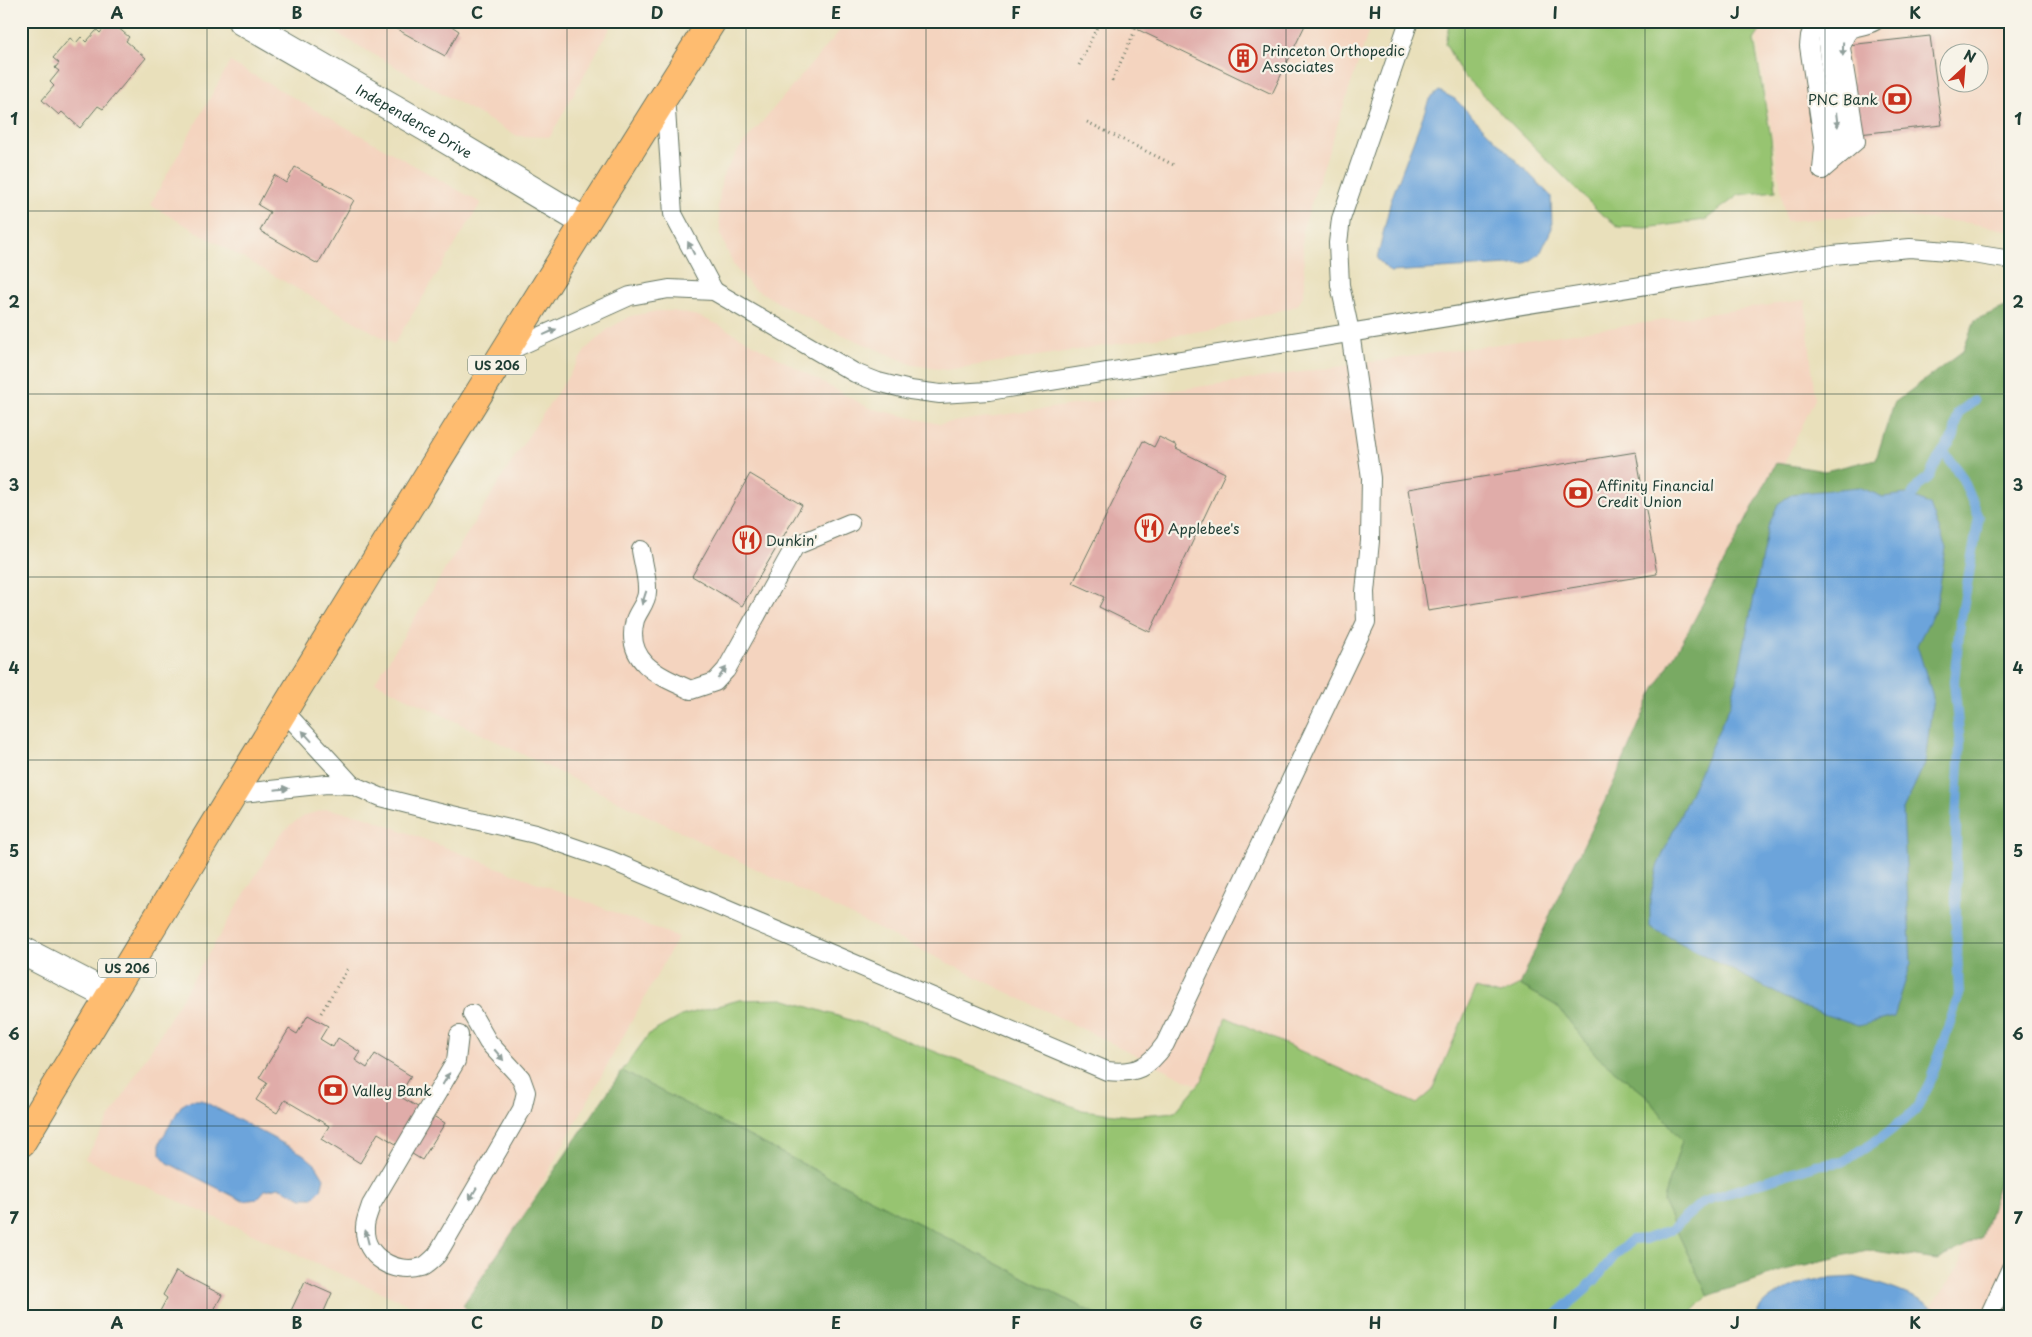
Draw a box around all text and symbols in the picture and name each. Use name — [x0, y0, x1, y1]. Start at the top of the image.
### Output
text: A — [111, 0, 124, 24]
text: B — [292, 0, 303, 24]
text: C — [471, 0, 483, 24]
text: D — [651, 0, 663, 24]
text: E — [831, 0, 841, 24]
text: F — [1011, 0, 1021, 24]
text: G — [1189, 0, 1203, 24]
text: H — [1369, 0, 1381, 24]
text: I — [1552, 0, 1558, 24]
text: J — [1730, 0, 1740, 24]
text: K — [1909, 0, 1921, 24]
place label: Princeton Orthopedic Associates — [1262, 40, 1405, 77]
one-way arrow — [1839, 41, 1847, 57]
north arrow — [1940, 42, 1990, 92]
building icon: Princeton Orthopedic Associates — [1228, 43, 1258, 73]
text: N — [1960, 44, 1980, 68]
street label: Independence Drive — [352, 78, 476, 163]
bank icon: PNC Bank — [1882, 84, 1912, 114]
place label: PNC Bank — [1808, 89, 1878, 110]
text: 1 — [10, 106, 18, 130]
text: 1 — [2014, 106, 2022, 130]
one-way arrow — [1833, 112, 1841, 128]
one-way arrow — [687, 241, 695, 256]
text: 2 — [8, 289, 20, 313]
text: 2 — [2012, 289, 2024, 313]
one-way arrow — [543, 327, 557, 335]
road number: US 206 — [468, 356, 526, 374]
text: 3 — [9, 472, 19, 496]
text: 3 — [2013, 472, 2023, 496]
place label: Affinity Financial Credit Union — [1597, 475, 1714, 512]
bank icon: Affinity Financial Credit Union — [1563, 478, 1593, 508]
restaurant icon: Applebee's — [1134, 513, 1164, 543]
place label: Applebee's — [1168, 518, 1239, 539]
restaurant icon: Dunkin' — [732, 525, 762, 555]
place label: Dunkin' — [766, 530, 818, 551]
one-way arrow — [640, 591, 648, 606]
text: 4 — [9, 655, 20, 679]
text: 4 — [2013, 655, 2024, 679]
one-way arrow — [717, 667, 728, 680]
one-way arrow — [302, 730, 313, 743]
one-way arrow — [274, 785, 290, 793]
text: 5 — [9, 838, 19, 862]
text: 5 — [2013, 838, 2023, 862]
road number: US 206 — [98, 958, 156, 978]
text: 6 — [8, 1021, 20, 1045]
text: 6 — [2012, 1021, 2024, 1045]
one-way arrow — [493, 1048, 504, 1061]
one-way arrow — [441, 1072, 450, 1085]
bank icon: Valley Bank — [318, 1075, 348, 1105]
place label: Valley Bank — [352, 1080, 432, 1101]
one-way arrow — [468, 1187, 477, 1200]
text: 7 — [9, 1205, 19, 1229]
text: 7 — [2013, 1205, 2023, 1229]
one-way arrow — [362, 1229, 370, 1244]
text: A — [111, 1310, 124, 1334]
text: B — [292, 1310, 303, 1334]
text: C — [471, 1310, 483, 1334]
text: D — [651, 1310, 663, 1334]
text: E — [831, 1310, 841, 1334]
text: F — [1011, 1310, 1021, 1334]
text: G — [1189, 1310, 1203, 1334]
text: H — [1369, 1310, 1381, 1334]
text: I — [1552, 1310, 1558, 1334]
text: J — [1730, 1310, 1740, 1334]
text: K — [1909, 1310, 1921, 1334]

